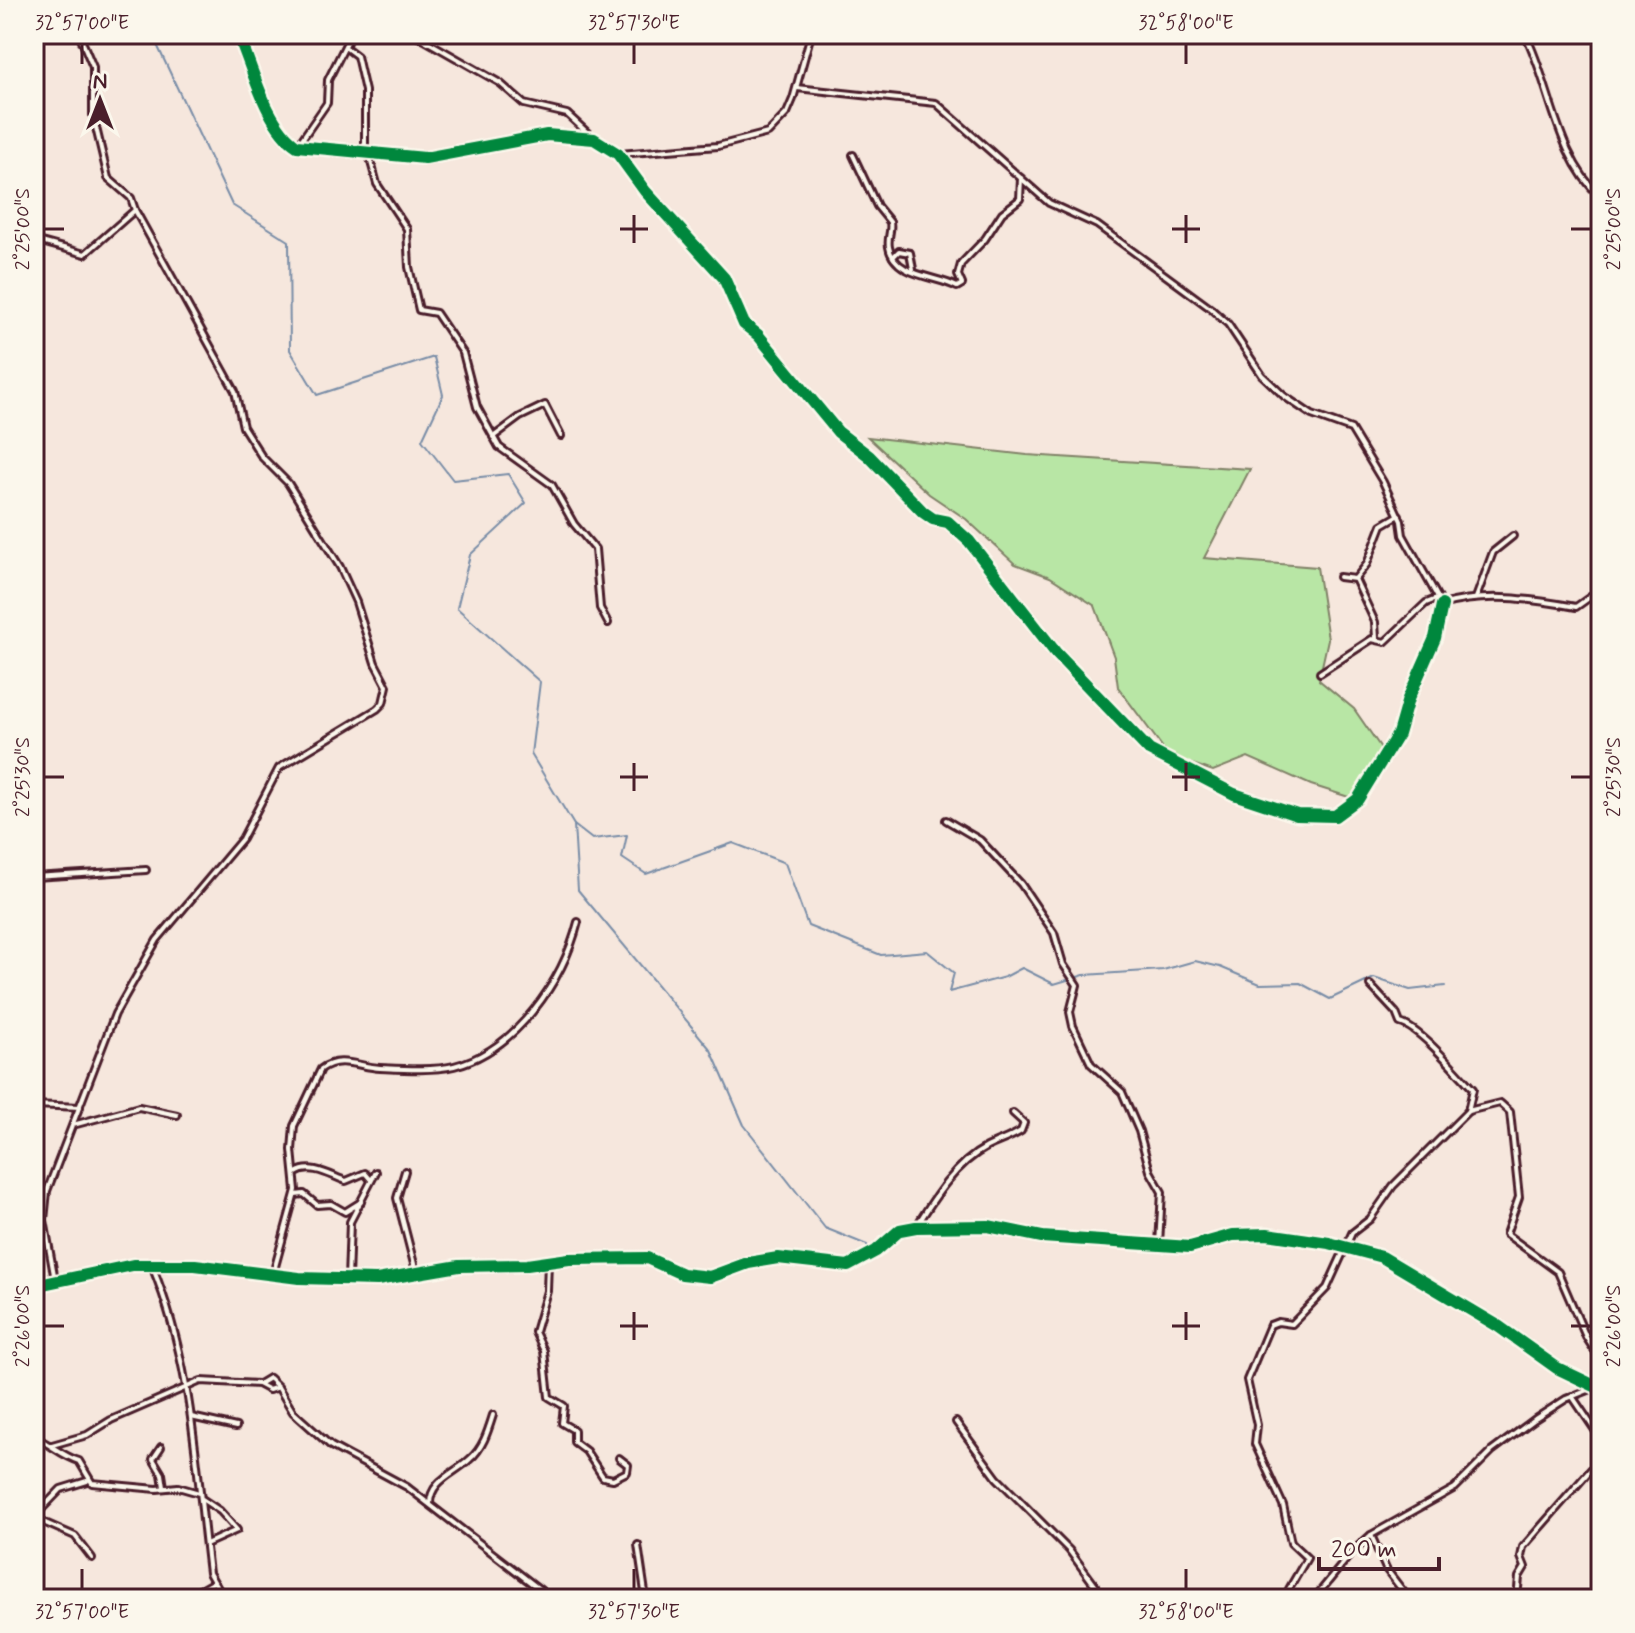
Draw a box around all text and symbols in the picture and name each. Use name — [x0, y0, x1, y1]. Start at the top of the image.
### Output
text: 32°57'00"E — [35, 10, 129, 37]
text: 32°57'30"E — [588, 10, 680, 37]
text: 32°58'00"E — [1138, 10, 1234, 37]
north arrow — [60, 60, 140, 140]
text: N — [93, 68, 107, 96]
text: 2°25'00"S — [10, 188, 37, 270]
text: 2°25'00"S — [1601, 188, 1628, 270]
text: 2°25'30"S — [10, 737, 37, 817]
text: 2°25'30"S — [1601, 737, 1628, 817]
text: 2°26'00"S — [10, 1285, 37, 1367]
text: 2°26'00"S — [1601, 1285, 1628, 1367]
scale bar — [1319, 1521, 1439, 1571]
text: 200 m — [1331, 1535, 1397, 1566]
text: 32°57'00"E — [35, 1599, 129, 1626]
text: 32°57'30"E — [588, 1599, 680, 1626]
text: 32°58'00"E — [1138, 1599, 1234, 1626]

